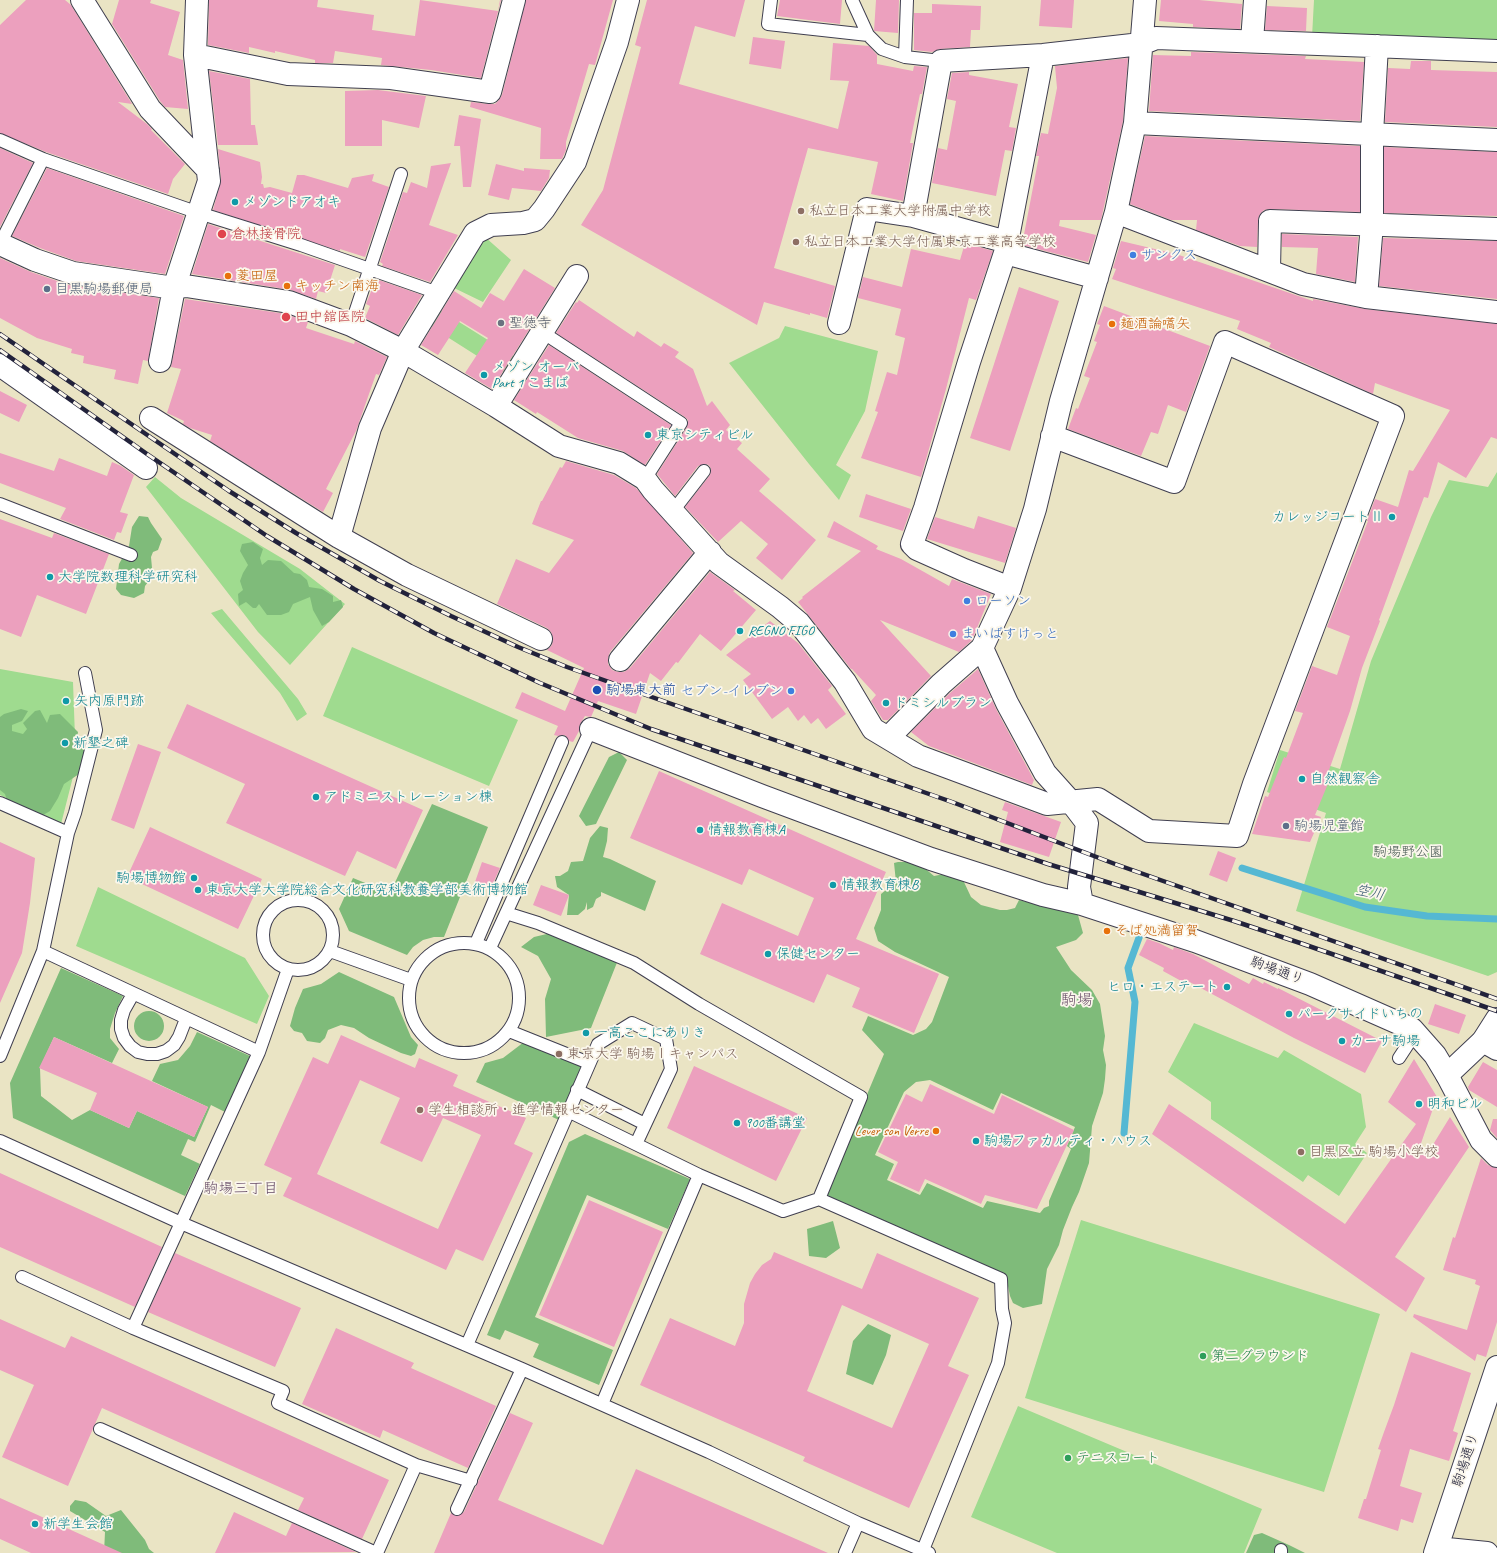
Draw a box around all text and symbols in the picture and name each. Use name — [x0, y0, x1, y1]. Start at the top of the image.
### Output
place label: メゾンドアオキ — [243, 194, 341, 210]
marker: メゾンドアオキ — [230, 197, 240, 207]
place label: 私立日本工業大学附属中学校 — [809, 203, 991, 219]
marker: 私立日本工業大学附属中学校 — [796, 206, 806, 216]
place label: 倉林接骨院 — [231, 226, 301, 242]
marker: 倉林接骨院 — [216, 228, 228, 240]
place label: 私立日本工業大学付属東京工業高等学校 — [804, 234, 1056, 250]
marker: 私立日本工業大学付属東京工業高等学校 — [791, 237, 801, 247]
place label: サンクス — [1141, 247, 1197, 263]
marker: サンクス — [1128, 250, 1138, 260]
place label: 菱田屋 — [236, 268, 278, 284]
marker: 菱田屋 — [223, 271, 233, 281]
place label: キッチン南海 — [295, 278, 379, 294]
place label: 目黒駒場郵便局 — [55, 281, 153, 297]
marker: キッチン南海 — [282, 281, 292, 291]
marker: 目黒駒場郵便局 — [42, 284, 52, 294]
place label: 田中舘医院 — [295, 309, 365, 325]
marker: 田中舘医院 — [280, 311, 292, 323]
place label: 聖徳寺 — [509, 315, 551, 331]
place label: 麺酒論嚆矢 — [1120, 316, 1190, 332]
marker: 聖徳寺 — [496, 318, 506, 328]
marker: 麺酒論嚆矢 — [1107, 319, 1117, 329]
place label: メゾン オーバ Part 1 こまば — [492, 359, 579, 392]
marker: メゾン オーバ Part 1 こまば — [479, 370, 489, 380]
place label: 東京シティビル — [656, 427, 754, 443]
marker: 東京シティビル — [643, 430, 653, 440]
place label: カレッジコートⅡ — [1272, 509, 1384, 525]
marker: カレッジコートⅡ — [1387, 512, 1397, 522]
place label: 大学院数理科学研究科 — [58, 569, 198, 585]
marker: 大学院数理科学研究科 — [45, 572, 55, 582]
place label: ローソン — [975, 593, 1031, 609]
marker: ローソン — [962, 596, 972, 606]
place label: REGNO FIGO — [748, 623, 814, 639]
marker: REGNO FIGO — [735, 626, 745, 636]
place label: まいばすけっと — [961, 626, 1059, 642]
marker: まいばすけっと — [948, 629, 958, 639]
place label: 駒場東大前 — [606, 682, 676, 698]
place label: セブン-イレブン — [680, 683, 783, 699]
marker: 駒場東大前 — [591, 684, 603, 696]
marker: セブン-イレブン — [786, 686, 796, 696]
place label: 矢内原門跡 — [74, 693, 144, 709]
place label: ドミシルブラン — [894, 695, 992, 711]
marker: 矢内原門跡 — [61, 696, 71, 706]
marker: ドミシルブラン — [881, 698, 891, 708]
place label: 新墾之碑 — [73, 735, 129, 751]
marker: 新墾之碑 — [60, 738, 70, 748]
place label: 自然観察舎 — [1310, 771, 1380, 787]
marker: 自然観察舎 — [1297, 774, 1307, 784]
place label: アドミニストレーション棟 — [324, 789, 493, 805]
marker: アドミニストレーション棟 — [311, 792, 321, 802]
place label: 駒場児童館 — [1294, 818, 1364, 834]
marker: 駒場児童館 — [1281, 821, 1291, 831]
place label: 情報教育棟A — [708, 822, 785, 838]
marker: 情報教育棟A — [695, 825, 705, 835]
park label: 駒場野公園 — [1373, 844, 1443, 860]
place label: 駒場博物館 — [116, 870, 186, 886]
marker: 駒場博物館 — [189, 873, 199, 883]
place label: 情報教育棟B — [841, 877, 918, 893]
marker: 情報教育棟B — [828, 880, 838, 890]
water label: 空川 — [1353, 881, 1387, 905]
place label: 東京大学大学院総合文化研究科教養学部美術博物館 — [206, 882, 528, 898]
marker: 東京大学大学院総合文化研究科教養学部美術博物館 — [193, 885, 203, 895]
place label: そば処満留賀 — [1115, 923, 1199, 939]
marker: そば処満留賀 — [1102, 926, 1112, 936]
place label: 保健センター — [776, 946, 860, 962]
marker: 保健センター — [763, 949, 773, 959]
street label: 駒場通り — [1248, 954, 1306, 988]
place label: ヒロ・エステート — [1107, 979, 1219, 995]
marker: ヒロ・エステート — [1222, 982, 1232, 992]
district label: 駒場 — [1061, 991, 1093, 1011]
place label: パークサイドいちの — [1297, 1006, 1423, 1022]
marker: パークサイドいちの — [1284, 1009, 1294, 1019]
place label: 一高ここにありき — [594, 1025, 706, 1041]
marker: 一高ここにありき — [581, 1028, 591, 1038]
place label: カーサ駒場 — [1350, 1033, 1420, 1049]
marker: カーサ駒場 — [1337, 1036, 1347, 1046]
place label: 東京大学 駒場Ⅰキャンパス — [567, 1046, 738, 1062]
marker: 東京大学 駒場Ⅰキャンパス — [554, 1049, 564, 1059]
place label: 明和ビル — [1427, 1096, 1483, 1112]
marker: 明和ビル — [1414, 1099, 1424, 1109]
place label: 学生相談所・進学情報センター — [428, 1102, 624, 1118]
marker: 学生相談所・進学情報センター — [415, 1105, 425, 1115]
place label: 900番講堂 — [745, 1115, 806, 1131]
marker: 900番講堂 — [732, 1118, 742, 1128]
place label: Lever son Verre — [855, 1123, 928, 1139]
marker: Lever son Verre — [931, 1126, 941, 1136]
place label: 駒場ファカルティ・ハウス — [984, 1133, 1152, 1149]
marker: 駒場ファカルティ・ハウス — [971, 1136, 981, 1146]
place label: 目黒区立 駒場小学校 — [1309, 1144, 1438, 1160]
marker: 目黒区立 駒場小学校 — [1296, 1147, 1306, 1157]
district label: 駒場三丁目 — [204, 1180, 278, 1198]
place label: 第二グラウンド — [1211, 1348, 1309, 1364]
marker: 第二グラウンド — [1198, 1351, 1208, 1361]
street label: 駒場通り — [1449, 1431, 1483, 1489]
place label: テニスコート — [1076, 1450, 1160, 1466]
marker: テニスコート — [1063, 1453, 1073, 1463]
place label: 新学生会館 — [43, 1516, 113, 1532]
marker: 新学生会館 — [30, 1519, 40, 1529]

